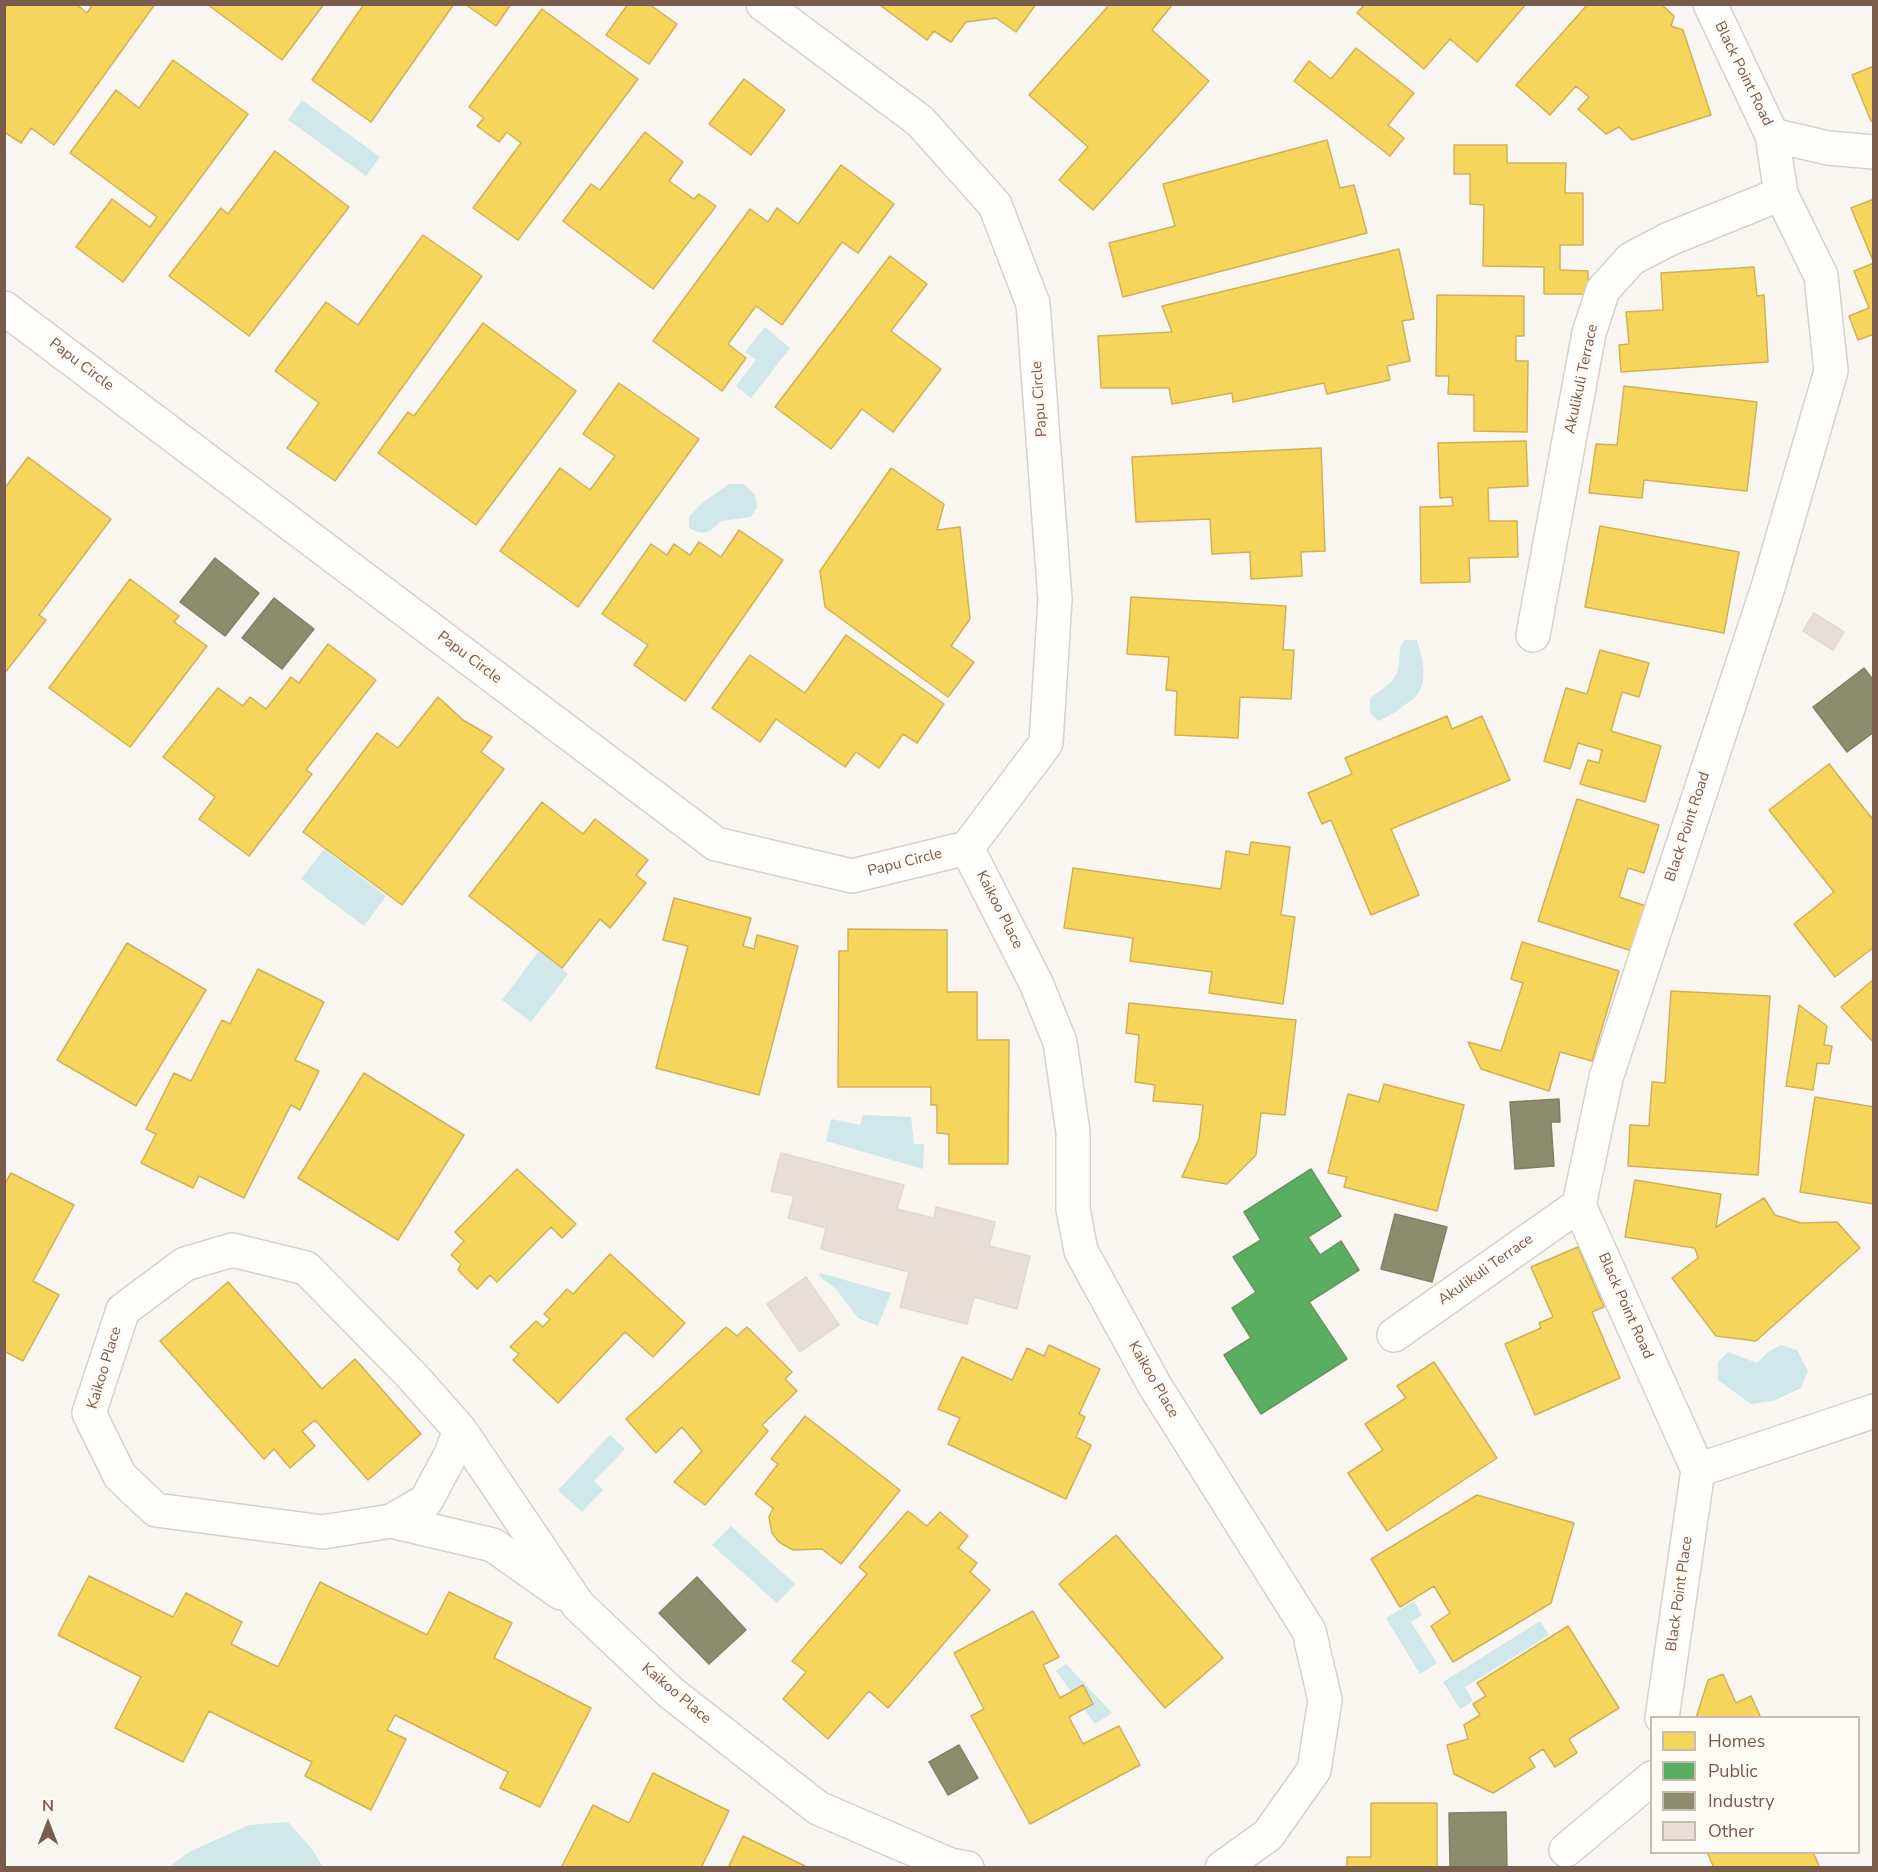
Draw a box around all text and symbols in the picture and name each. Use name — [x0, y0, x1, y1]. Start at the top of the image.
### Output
street label: Black Point Road — [1710, 19, 1776, 129]
street label: Akulikuli Terrace — [1562, 322, 1602, 436]
street label: Papu Circle — [45, 335, 117, 395]
street label: Papu Circle — [1028, 360, 1052, 438]
street label: Papu Circle — [433, 628, 505, 688]
street label: Black Point Road — [1662, 770, 1714, 884]
street label: Papu Circle — [866, 845, 944, 881]
street label: Kaikoo Place — [972, 868, 1026, 952]
street label: Akulikuli Terrace — [1435, 1231, 1537, 1309]
street label: Black Point Road — [1594, 1250, 1656, 1362]
street label: Kaikoo Place — [84, 1325, 126, 1411]
street label: Kaikoo Place — [1124, 1339, 1182, 1421]
street label: Black Point Place — [1663, 1535, 1697, 1653]
street label: Kaikoo Place — [638, 1660, 714, 1728]
legend — [1650, 1716, 1860, 1854]
text: Homes — [1708, 1729, 1765, 1753]
text: Public — [1708, 1759, 1758, 1783]
text: Industry — [1708, 1789, 1775, 1813]
north arrow — [18, 1794, 78, 1854]
text: N — [42, 1795, 54, 1817]
text: Other — [1708, 1819, 1754, 1843]

